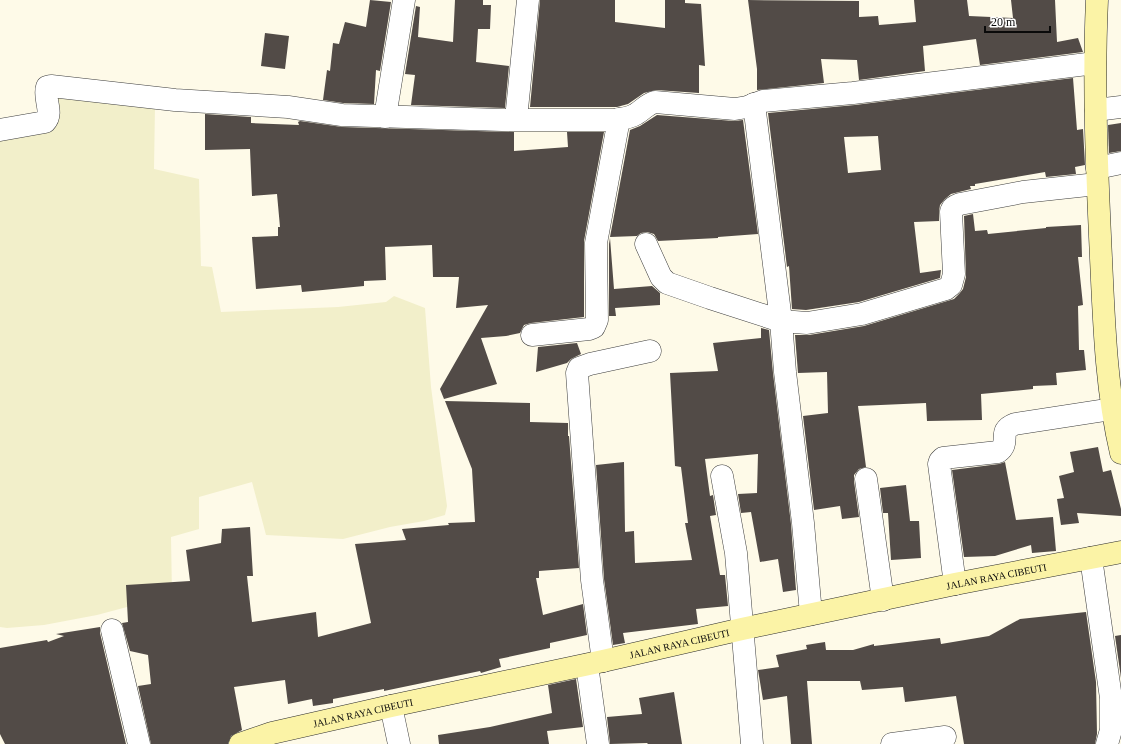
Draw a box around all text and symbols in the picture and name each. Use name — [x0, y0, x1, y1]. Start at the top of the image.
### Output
scale bar — [985, 8, 1050, 34]
text: 20 m — [991, 15, 1016, 29]
street label: JALAN RAYA CIBEUTI — [945, 561, 1047, 591]
street label: JALAN RAYA CIBEUTI — [628, 627, 730, 660]
street label: JALAN RAYA CIBEUTI — [312, 696, 414, 729]

